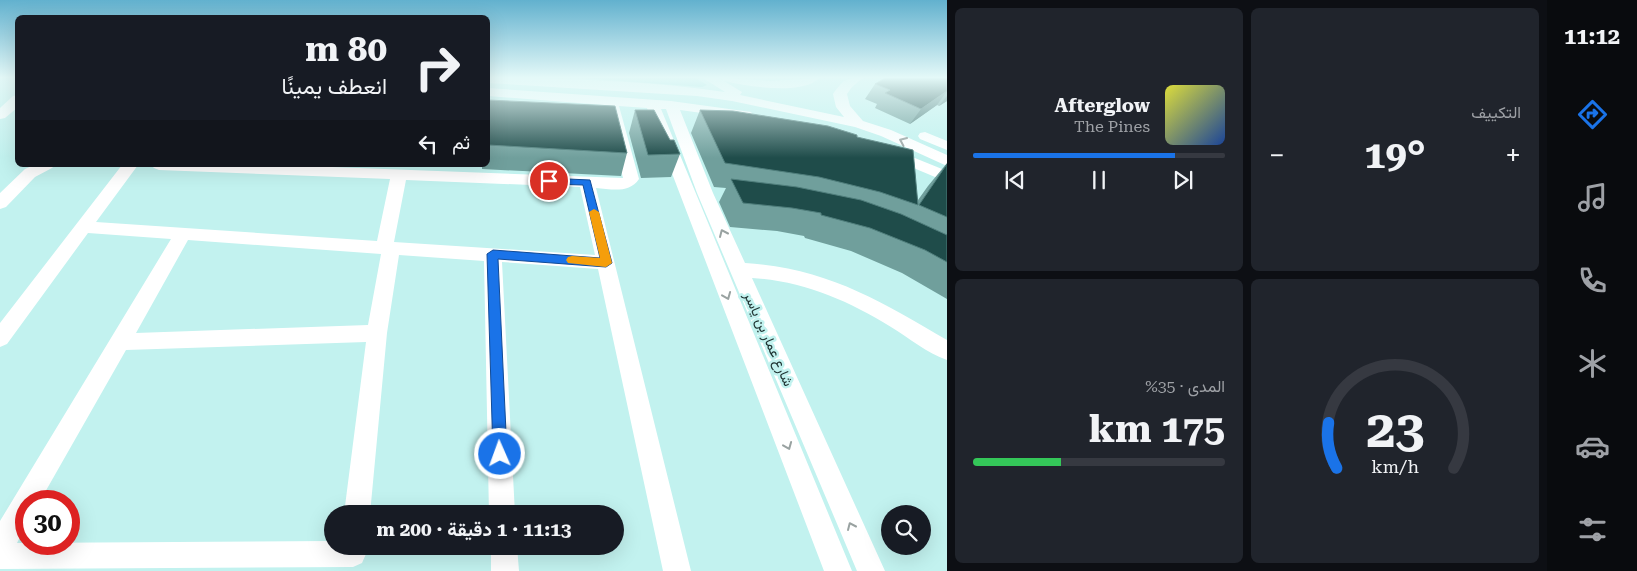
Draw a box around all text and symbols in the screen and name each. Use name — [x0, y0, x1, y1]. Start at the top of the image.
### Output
text: 11:12 — [1564, 24, 1620, 49]
text: 80 m — [305, 29, 387, 70]
icon: right — [405, 35, 470, 100]
text: انعطف يمينًا — [282, 74, 387, 99]
text: Afterglow — [1054, 94, 1150, 117]
icon: directions — [1575, 97, 1610, 132]
text: التكييف — [1471, 103, 1521, 122]
text: The Pines — [1074, 117, 1150, 136]
icon: left — [414, 130, 442, 158]
text: ثم — [452, 131, 470, 154]
text: 19° — [1364, 133, 1426, 177]
one-way arrow — [899, 136, 908, 147]
text: − — [1269, 139, 1285, 172]
text: + — [1505, 139, 1521, 172]
pin — [528, 160, 570, 202]
icon: previous — [1001, 166, 1029, 194]
icon: pause — [1085, 166, 1113, 194]
icon: next — [1169, 166, 1197, 194]
icon: arrive — [535, 167, 563, 195]
icon: music — [1575, 180, 1610, 215]
one-way arrow — [718, 229, 729, 238]
icon: phone — [1575, 263, 1610, 298]
street label: شارع عمار بن ياسر — [738, 289, 797, 390]
one-way arrow — [721, 291, 732, 300]
icon: climate — [1575, 346, 1610, 381]
text: المدى · 35% — [1145, 377, 1225, 396]
text: 23 — [1366, 399, 1424, 460]
text: 175 km — [1089, 407, 1225, 451]
position arrow — [473, 427, 525, 479]
icon: car — [1575, 429, 1610, 464]
one-way arrow — [782, 442, 792, 450]
text: km/h — [1371, 456, 1419, 477]
speed limit sign: 30 — [15, 490, 80, 555]
map controls — [881, 505, 931, 555]
button: search — [881, 505, 931, 555]
icon: filters — [1575, 512, 1610, 547]
text: 11:13 · 1 دقيقة · 200 m — [377, 518, 571, 541]
one-way arrow — [847, 522, 858, 531]

